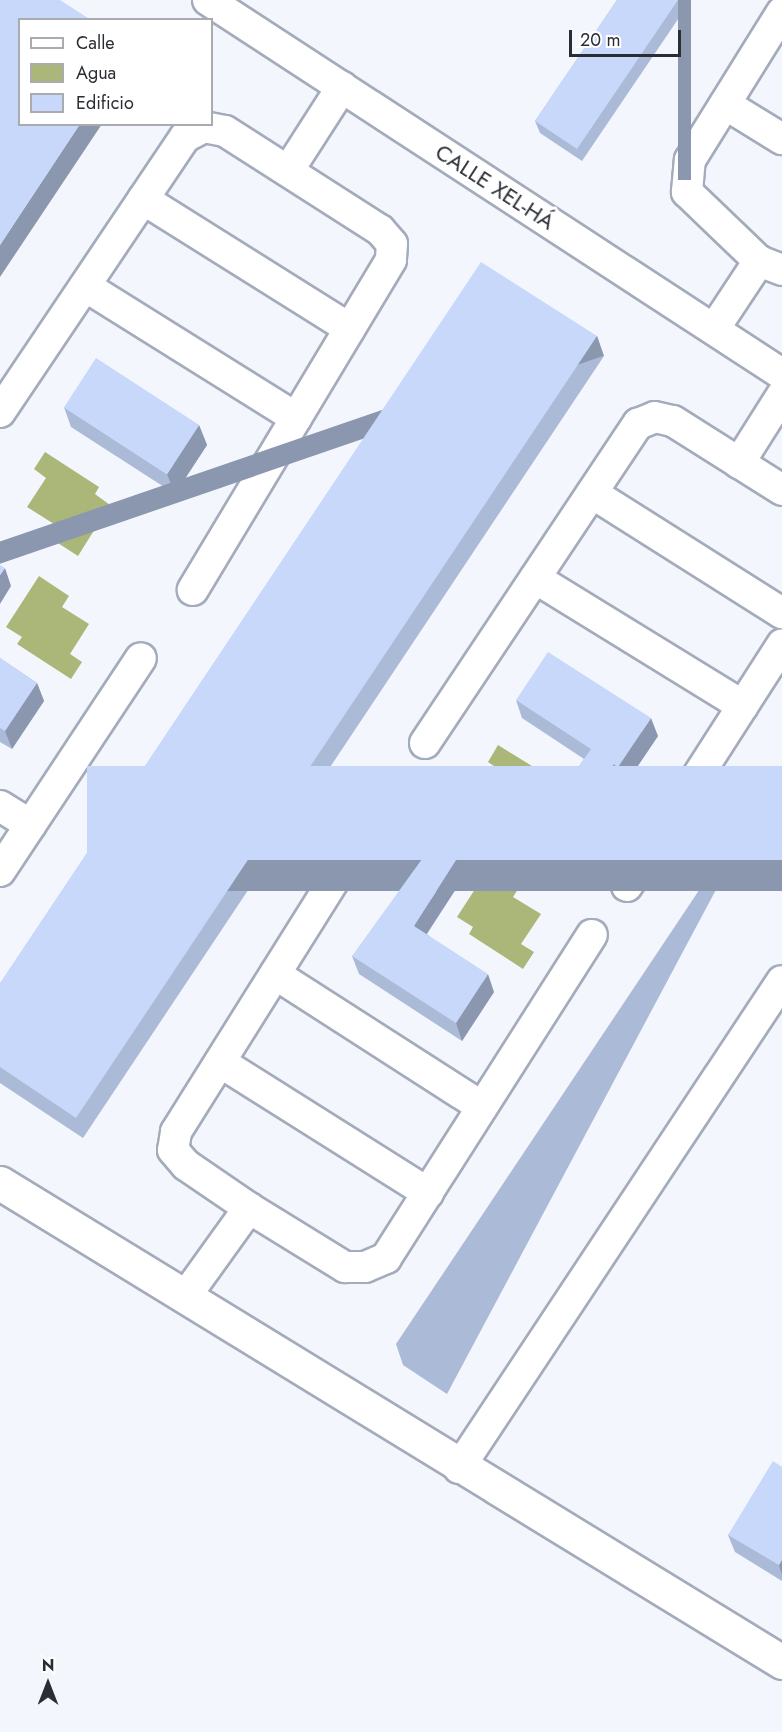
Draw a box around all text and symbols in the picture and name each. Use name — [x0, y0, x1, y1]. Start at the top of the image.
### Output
legend — [18, 18, 213, 126]
scale bar — [572, 18, 684, 56]
text: 20 m — [580, 27, 620, 53]
text: Calle — [76, 30, 115, 56]
text: Agua — [76, 60, 116, 86]
text: Edificio — [76, 90, 134, 116]
street label: CALLE XEL-HÁ — [430, 139, 560, 235]
north arrow — [18, 1654, 78, 1714]
text: N — [42, 1654, 54, 1677]

